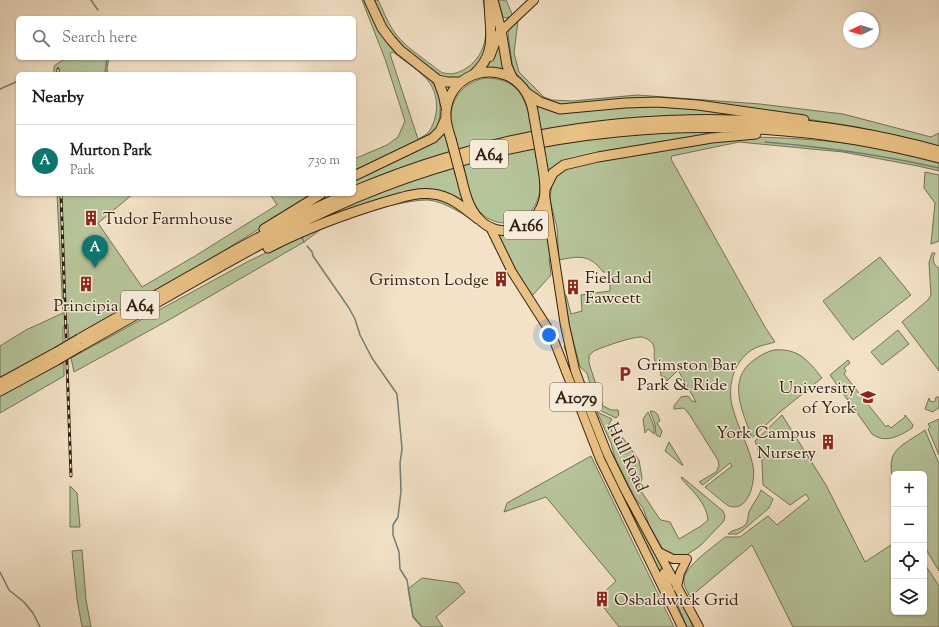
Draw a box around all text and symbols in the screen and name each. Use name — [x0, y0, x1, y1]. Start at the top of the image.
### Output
north arrow — [843, 12, 879, 48]
search box — [16, 16, 356, 60]
icon: search — [30, 27, 52, 49]
text: Search here — [62, 28, 137, 49]
text: Nearby — [32, 86, 84, 110]
road number: A64 — [470, 140, 508, 168]
text: Murton Park — [70, 141, 152, 162]
text: A — [40, 152, 50, 170]
text: 730 m — [308, 152, 340, 170]
text: Park — [70, 162, 95, 180]
place label: Tudor Farmhouse — [103, 208, 233, 232]
building icon: Tudor Farmhouse — [82, 209, 100, 227]
road number: A166 — [504, 211, 548, 239]
pin: A — [82, 235, 108, 268]
place label: Field and Fawcett — [585, 267, 652, 311]
place label: Grimston Lodge — [369, 269, 489, 293]
building icon: Grimston Lodge — [492, 270, 510, 288]
building icon: Principia — [77, 275, 95, 293]
building icon: Field and Fawcett — [564, 278, 582, 296]
road number: A64 — [121, 291, 159, 319]
place label: Principia — [54, 295, 119, 319]
your location — [539, 325, 559, 345]
place label: Grimston Bar Park & Ride — [637, 354, 737, 398]
parking icon: Grimston Bar Park & Ride — [616, 365, 634, 383]
place label: University of York — [779, 377, 857, 421]
road number: A1079 — [550, 383, 602, 411]
school or university icon: University of York — [859, 388, 877, 406]
street label: Hull Road — [600, 419, 653, 497]
place label: York Campus Nursery — [716, 422, 817, 466]
building icon: York Campus Nursery — [819, 433, 837, 451]
map controls — [891, 471, 927, 615]
button: + — [891, 471, 927, 507]
button: − — [891, 507, 927, 543]
button: locate — [891, 543, 927, 579]
button: layers — [891, 579, 927, 615]
place label: Osbaldwick Grid — [614, 589, 739, 613]
building icon: Osbaldwick Grid — [593, 590, 611, 608]

